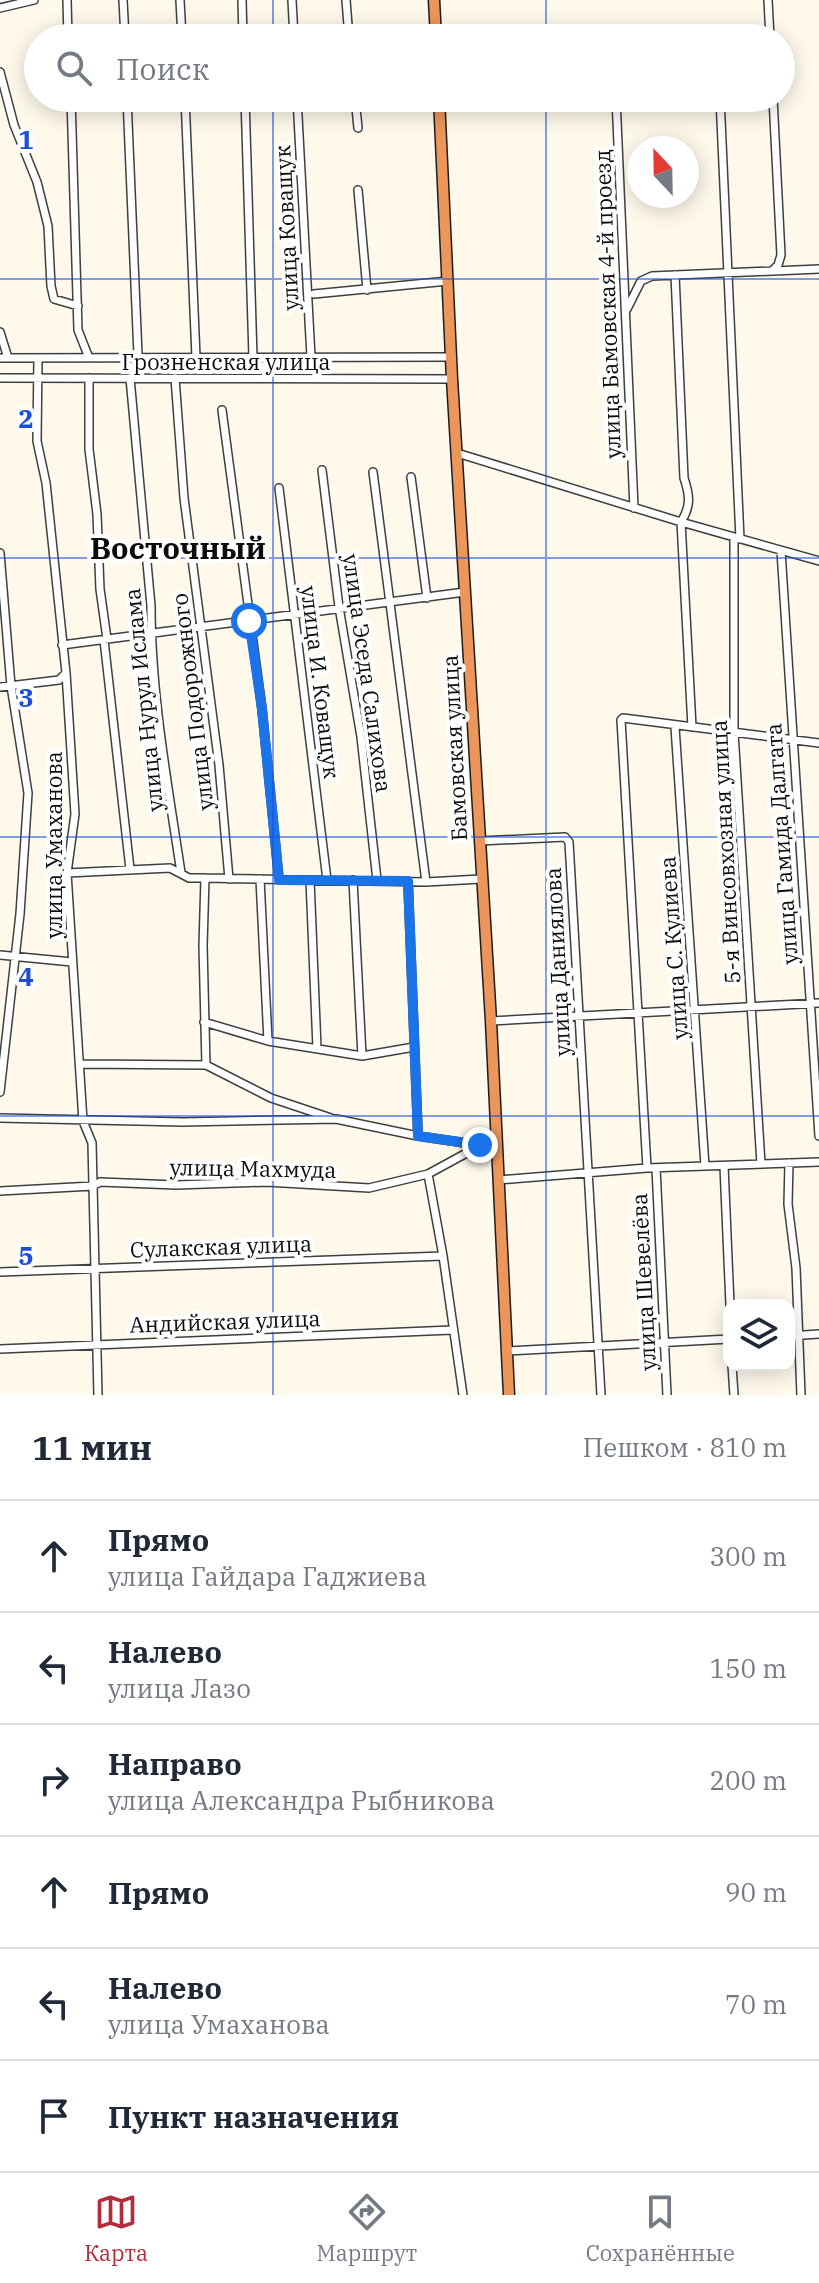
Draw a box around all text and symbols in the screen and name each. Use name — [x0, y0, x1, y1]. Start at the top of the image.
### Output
search box — [24, 24, 795, 112]
icon: search — [52, 46, 96, 90]
text: Поиск — [116, 49, 209, 88]
text: 1 — [18, 122, 34, 156]
north arrow — [627, 136, 699, 208]
street label: улица Коващук — [267, 144, 305, 312]
street label: улица Бамовская 4-й проезд — [587, 149, 627, 459]
street label: Грозненская улица — [121, 347, 331, 376]
text: 2 — [18, 401, 34, 435]
district label: Восточный — [90, 528, 266, 567]
street label: улица Эседа Салихова — [337, 552, 399, 794]
street label: улица И. Коващук — [295, 584, 347, 780]
street label: улица Нурул Ислама — [117, 587, 169, 813]
street label: улица Подорожного — [164, 592, 220, 812]
route start — [231, 603, 267, 639]
street label: Бамовская улица — [435, 654, 473, 842]
text: 3 — [18, 680, 34, 714]
street label: 5-я Винсовхозная улица — [704, 719, 746, 985]
street label: улица Гамида Далгата — [758, 722, 804, 966]
street label: улица Умаханова — [39, 751, 68, 939]
street label: улица С. Кулиева — [652, 855, 694, 1041]
street label: улица Даниялова — [538, 867, 576, 1057]
text: 4 — [18, 959, 34, 993]
route end — [462, 1127, 498, 1163]
street label: улица Махмуда — [169, 1152, 337, 1184]
street label: улица Шевелёва — [624, 1192, 662, 1372]
street label: Сулакская улица — [130, 1228, 312, 1264]
text: 5 — [18, 1238, 34, 1272]
map controls — [723, 1299, 795, 1371]
button: layers — [723, 1299, 795, 1371]
street label: Андийская улица — [129, 1303, 321, 1339]
text: 11 мин — [32, 1425, 152, 1469]
text: Пешком · 810 m — [583, 1430, 787, 1464]
text: Прямо — [108, 1520, 209, 1559]
icon: ahead — [32, 1534, 76, 1578]
text: 300 m — [709, 1539, 787, 1573]
text: улица Гайдара Гаджиева — [108, 1559, 427, 1593]
text: Налево — [108, 1632, 222, 1671]
icon: left — [32, 1646, 76, 1690]
text: 150 m — [709, 1651, 787, 1685]
text: улица Лазо — [108, 1671, 251, 1705]
text: Направо — [108, 1744, 242, 1783]
icon: right — [32, 1758, 76, 1802]
text: 200 m — [709, 1763, 787, 1797]
text: улица Александра Рыбникова — [108, 1783, 495, 1817]
icon: ahead — [32, 1870, 76, 1914]
text: Прямо — [108, 1873, 209, 1912]
text: 90 m — [725, 1875, 787, 1909]
text: Налево — [108, 1968, 222, 2007]
icon: left — [32, 1982, 76, 2026]
text: 70 m — [725, 1987, 787, 2021]
text: улица Умаханова — [108, 2007, 330, 2041]
icon: arrive — [32, 2094, 76, 2138]
text: Пункт назначения — [108, 2097, 399, 2136]
tab: Карта — [84, 2190, 148, 2267]
tab: Маршрут — [317, 2190, 417, 2267]
tab: Сохранённые — [586, 2190, 735, 2267]

